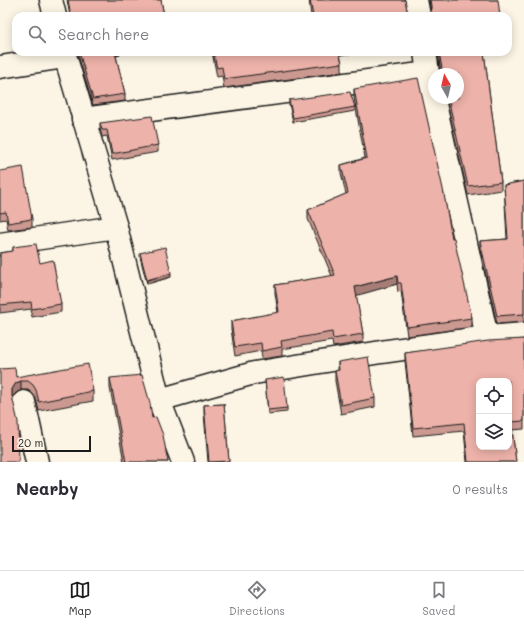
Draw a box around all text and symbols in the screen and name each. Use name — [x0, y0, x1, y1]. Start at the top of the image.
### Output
search box — [12, 12, 512, 56]
icon: search — [26, 23, 48, 45]
text: Search here — [58, 24, 149, 44]
north arrow — [428, 68, 464, 104]
map controls — [476, 378, 512, 450]
button: locate — [476, 378, 512, 414]
button: layers — [476, 414, 512, 450]
scale bar — [12, 434, 91, 453]
text: 20 m — [18, 435, 43, 450]
text: Nearby — [16, 477, 78, 499]
text: 0 results — [453, 480, 508, 497]
tab: Map — [69, 579, 91, 618]
tab: Directions — [229, 579, 285, 618]
tab: Saved — [422, 579, 455, 618]

